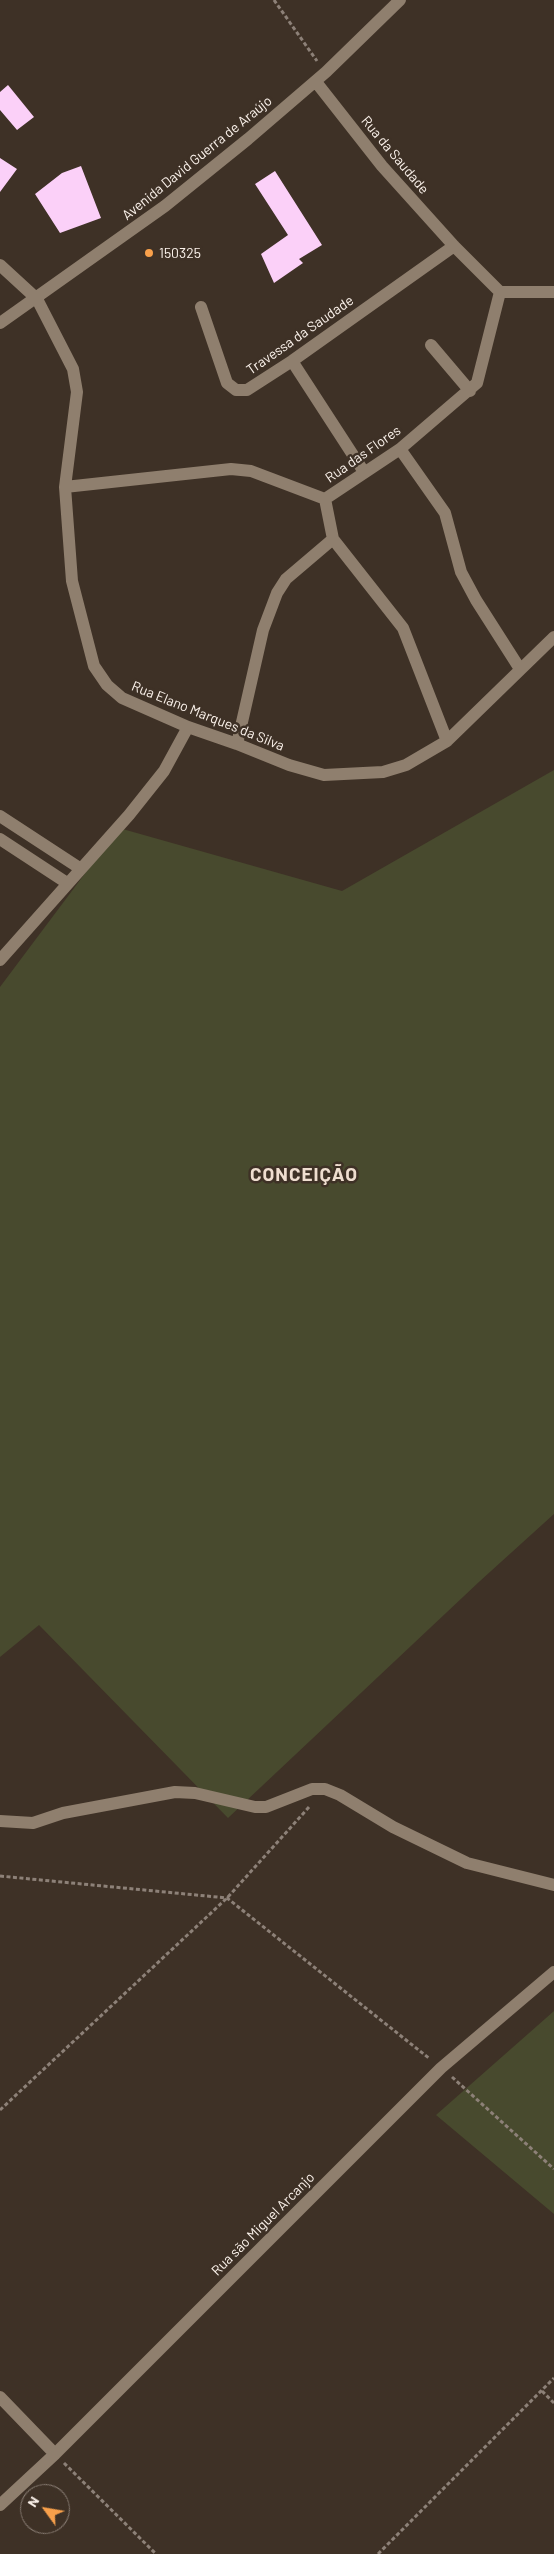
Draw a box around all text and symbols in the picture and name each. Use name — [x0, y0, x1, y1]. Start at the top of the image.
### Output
street label: Avenida David Guerra de Araújo — [119, 92, 275, 224]
street label: Rua da Saudade — [358, 113, 432, 197]
place label: 150325 — [159, 245, 201, 261]
marker: 150325 — [143, 247, 155, 259]
street label: Travessa da Saudade — [243, 292, 357, 378]
street label: Rua das Flores — [322, 422, 404, 486]
street label: Rua Elano Marques da Silva — [129, 678, 287, 754]
district label: CONCEIÇÃO — [249, 1164, 359, 1186]
street label: Rua são Miguel Arcanjo — [208, 2169, 318, 2279]
north arrow — [20, 2484, 70, 2534]
text: N — [23, 2493, 42, 2510]

